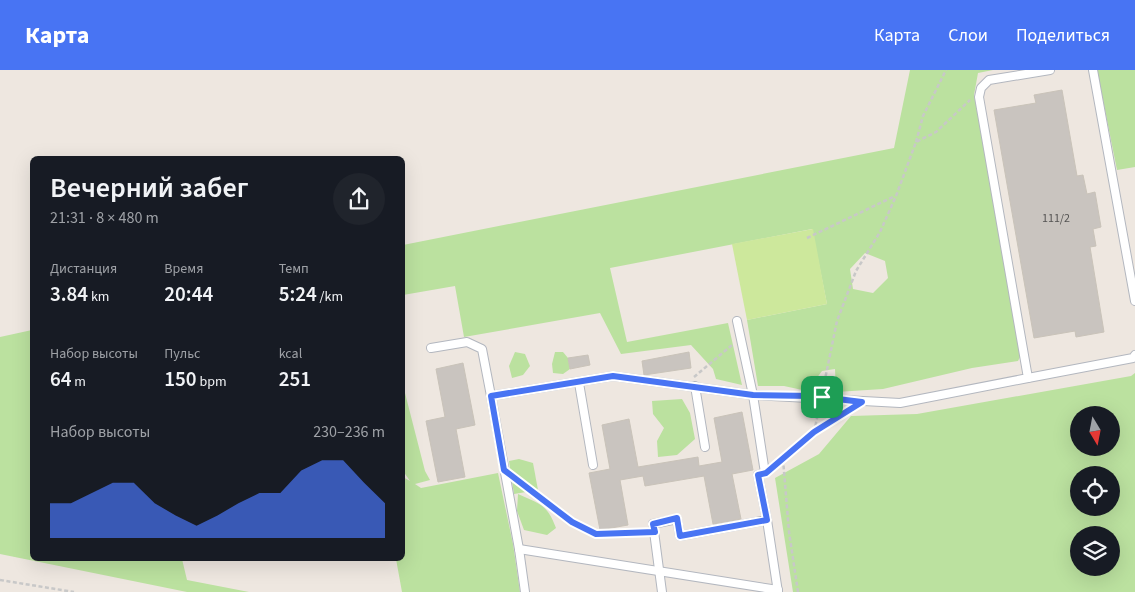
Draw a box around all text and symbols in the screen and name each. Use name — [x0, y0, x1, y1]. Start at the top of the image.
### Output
text: Карта — [25, 18, 89, 53]
text: Карта — [874, 23, 920, 48]
text: Слои — [948, 23, 988, 48]
text: Поделиться — [1016, 23, 1110, 48]
text: Вечерний забег — [50, 168, 249, 208]
button: share — [333, 173, 385, 225]
text: 21:31 · 8 × 480 m — [50, 207, 159, 229]
house number: 111/2 — [1042, 210, 1070, 227]
text: Дистанция — [50, 259, 117, 279]
text: Время — [164, 259, 203, 279]
text: Темп — [279, 259, 309, 279]
text: 3.84 — [50, 279, 88, 309]
text: 20:44 — [164, 279, 213, 309]
text: 5:24 — [279, 279, 317, 309]
text: km — [88, 287, 109, 307]
text: /km — [317, 287, 343, 307]
text: Набор высоты — [50, 344, 138, 364]
text: Пульс — [164, 344, 201, 364]
text: kcal — [279, 344, 302, 364]
text: 64 — [50, 364, 72, 394]
text: 150 — [164, 364, 197, 394]
text: 251 — [279, 364, 311, 394]
text: m — [72, 372, 86, 392]
text: bpm — [197, 372, 227, 392]
pin — [801, 376, 843, 418]
icon: arrive — [808, 383, 836, 411]
north arrow — [1070, 406, 1120, 456]
map controls — [1070, 406, 1120, 576]
text: Набор высоты — [50, 421, 150, 443]
text: 230–236 m — [313, 421, 385, 443]
button: locate — [1070, 466, 1120, 516]
button: layers — [1070, 526, 1120, 576]

